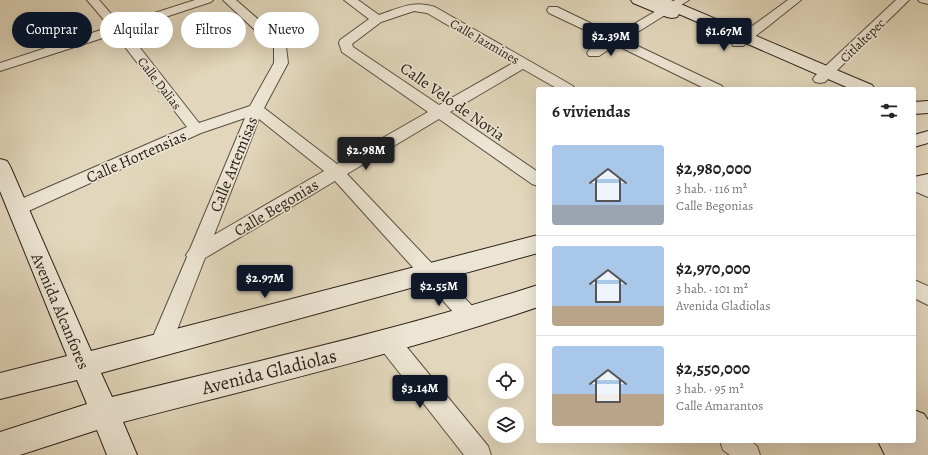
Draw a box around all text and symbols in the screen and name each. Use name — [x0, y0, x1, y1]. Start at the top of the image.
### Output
chip: Comprar — [12, 12, 92, 48]
chip: Alquilar — [100, 12, 173, 48]
chip: Filtros — [181, 12, 246, 48]
chip: Nuevo — [254, 12, 319, 48]
street label: Citlaltepec — [836, 14, 889, 66]
street label: Calle Jazmines — [447, 15, 523, 68]
pin: $1.67M — [691, 18, 757, 52]
text: $1.67M — [706, 22, 742, 39]
pin: $2.39M — [578, 23, 644, 57]
text: $2.39M — [592, 27, 630, 44]
street label: Calle Dalias — [134, 54, 185, 113]
street label: Calle Velo de Novia — [396, 57, 510, 147]
text: 6 viviendas — [552, 100, 630, 123]
icon: filters — [878, 100, 900, 122]
street label: Calle Artemisas — [205, 113, 263, 215]
street label: Calle Hortensias — [83, 125, 190, 189]
pin: $2.98M — [333, 137, 399, 171]
text: $2.98M — [346, 141, 386, 158]
text: $2,980,000 — [676, 157, 752, 180]
icon: home — [584, 161, 632, 209]
street label: Calle Begonias — [230, 174, 323, 242]
text: 3 hab. · 116 m² — [676, 180, 747, 197]
text: Calle Begonias — [676, 197, 753, 214]
street label: Avenida Alcanfores — [25, 249, 94, 373]
text: $2,970,000 — [676, 257, 751, 280]
icon: home — [584, 262, 632, 310]
pin: $2.97M — [232, 265, 298, 299]
text: $2.97M — [246, 269, 284, 286]
pin: $2.55M — [406, 273, 472, 307]
text: $2.55M — [420, 277, 458, 294]
text: 3 hab. · 101 m² — [676, 280, 748, 297]
text: Avenida Gladiolas — [676, 297, 770, 314]
street label: Avenida Gladiolas — [198, 343, 339, 402]
text: $2,550,000 — [676, 357, 750, 380]
icon: home — [584, 362, 632, 410]
map controls — [488, 363, 524, 443]
button: locate — [488, 363, 524, 399]
pin: $3.14M — [387, 375, 453, 409]
text: $3.14M — [402, 379, 438, 396]
text: 3 hab. · 95 m² — [676, 380, 744, 397]
text: Calle Amarantos — [676, 397, 763, 414]
button: layers — [488, 407, 524, 443]

